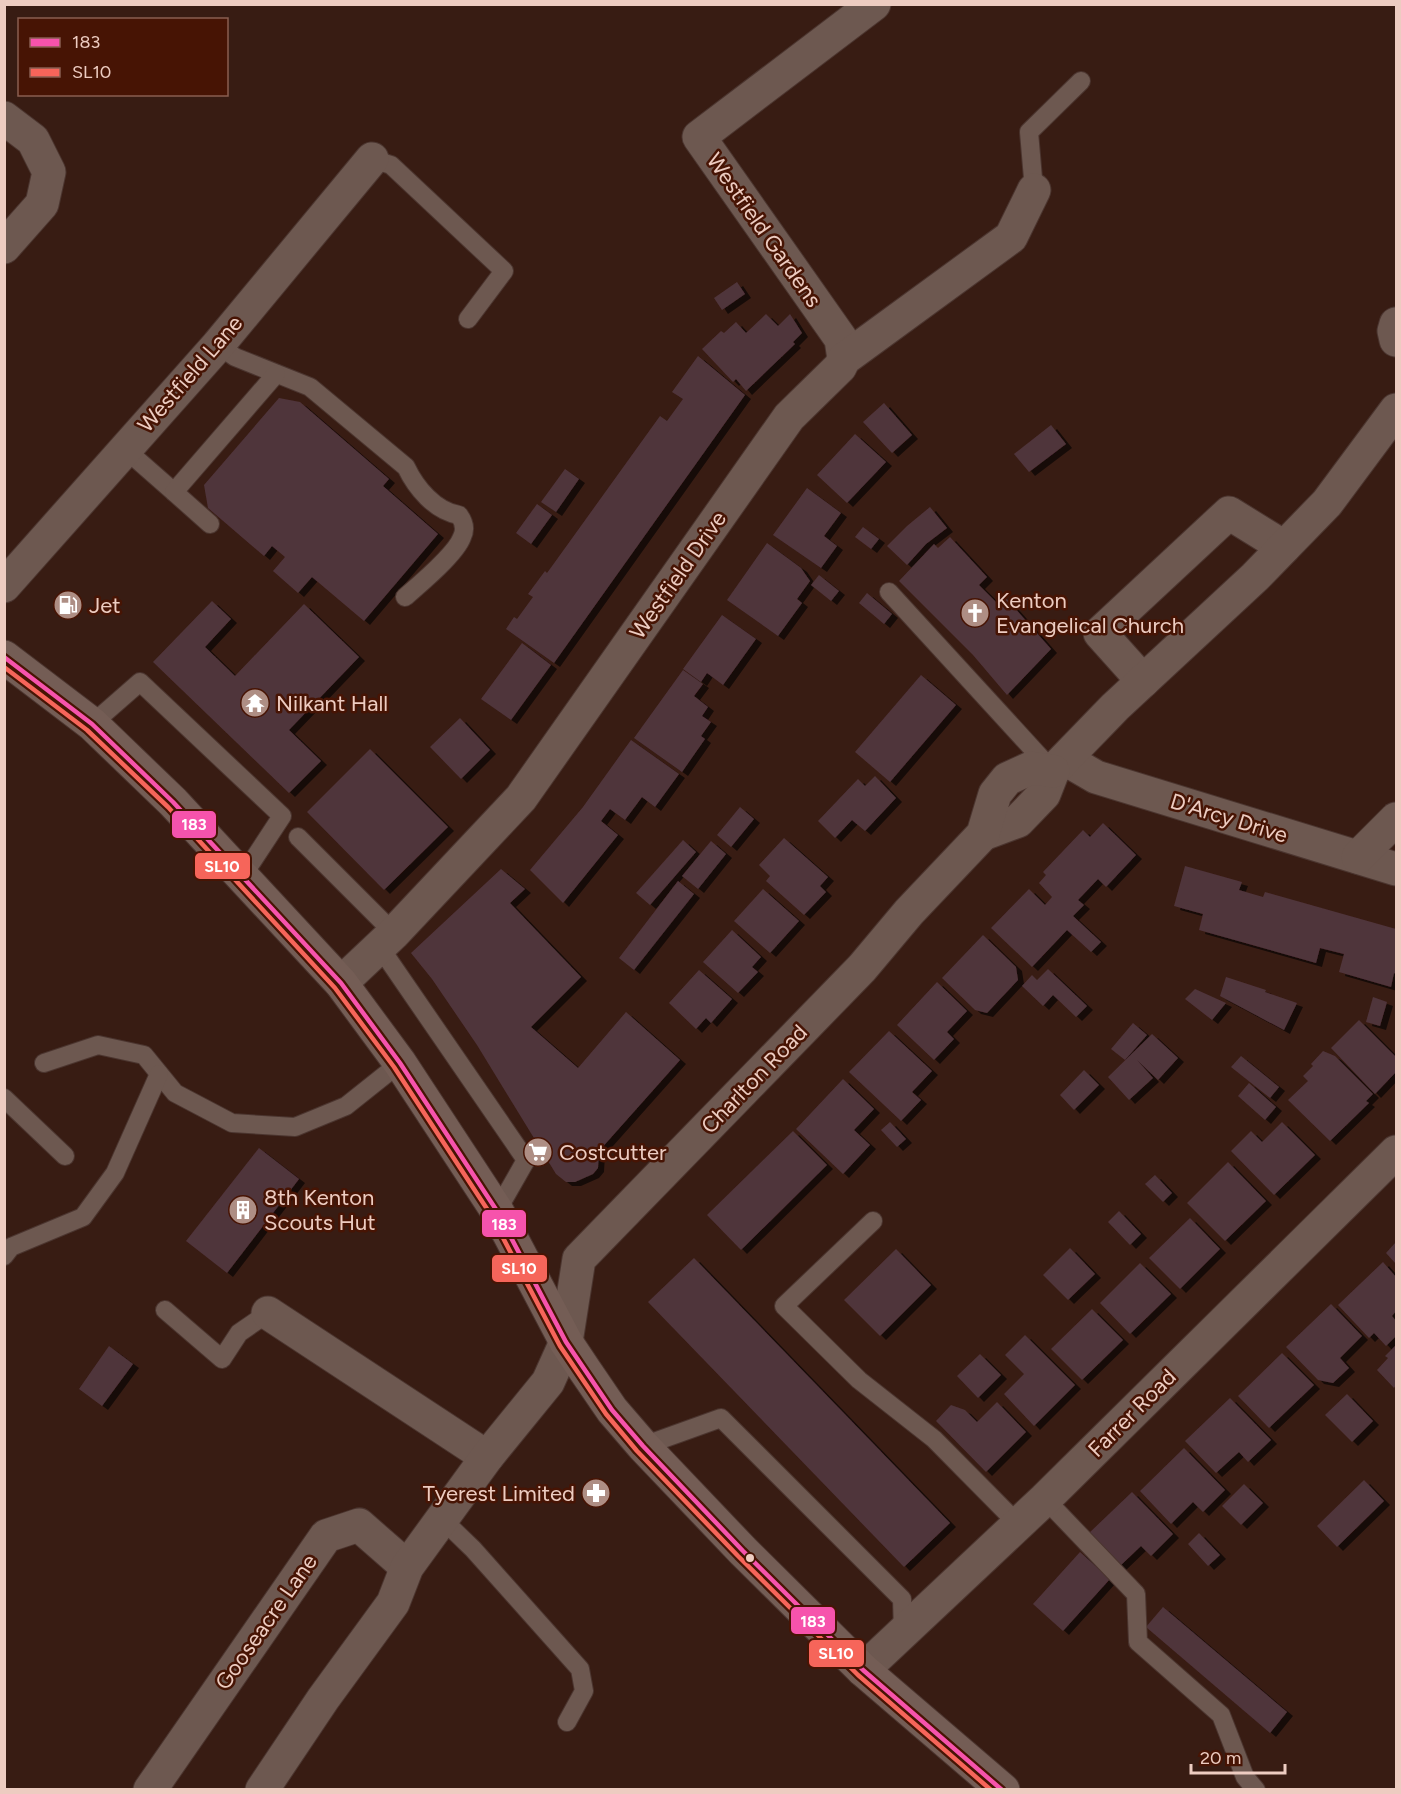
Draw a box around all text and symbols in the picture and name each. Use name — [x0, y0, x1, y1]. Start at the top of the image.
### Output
legend — [18, 18, 228, 96]
text: 183 — [72, 31, 100, 53]
text: SL10 — [72, 61, 111, 83]
street label: Westfield Gardens — [701, 148, 827, 312]
street label: Westfield Lane — [132, 310, 248, 438]
street label: Westfield Drive — [624, 506, 732, 644]
place label: Kenton Evangelical Church — [996, 587, 1184, 639]
fuel station icon: Jet — [52, 589, 84, 621]
place label: Jet — [89, 592, 121, 619]
church icon: Kenton Evangelical Church — [959, 597, 991, 629]
temple icon: Nilkant Hall — [239, 687, 271, 719]
place label: Nilkant Hall — [276, 690, 388, 717]
street label: D'Arcy Drive — [1167, 787, 1291, 849]
line badge: 183 — [171, 810, 217, 839]
text: 183 — [181, 815, 207, 834]
line badge: SL10 — [194, 852, 251, 880]
text: SL10 — [204, 857, 240, 876]
street label: Charlton Road — [695, 1019, 813, 1139]
supermarket icon: Costcutter — [522, 1136, 554, 1168]
place label: Costcutter — [559, 1139, 667, 1166]
place label: 8th Kenton Scouts Hut — [264, 1184, 376, 1236]
building icon: 8th Kenton Scouts Hut — [227, 1194, 259, 1226]
line badge: 183 — [481, 1209, 527, 1238]
text: 183 — [491, 1215, 517, 1234]
line badge: SL10 — [491, 1254, 548, 1283]
text: SL10 — [501, 1259, 537, 1278]
street label: Farrer Road — [1082, 1363, 1182, 1463]
pharmacy icon: Tyerest Limited — [580, 1477, 612, 1509]
place label: Tyerest Limited — [423, 1480, 575, 1507]
street label: Gooseacre Lane — [209, 1549, 323, 1695]
unlabelled marker — [744, 1552, 756, 1564]
line badge: 183 — [790, 1606, 836, 1635]
text: 183 — [800, 1612, 826, 1631]
line badge: SL10 — [808, 1639, 865, 1668]
text: SL10 — [818, 1644, 854, 1663]
scale bar — [1191, 1737, 1286, 1775]
text: 20 m — [1200, 1747, 1241, 1769]

